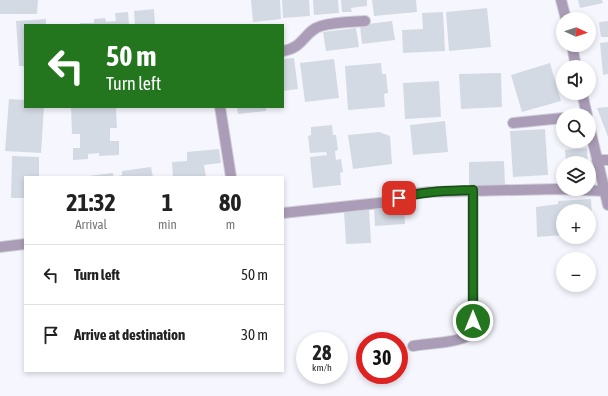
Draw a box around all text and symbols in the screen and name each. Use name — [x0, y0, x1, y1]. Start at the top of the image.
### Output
north arrow — [556, 12, 596, 52]
map controls — [556, 12, 596, 292]
icon: left — [40, 40, 92, 92]
text: 50 m — [106, 40, 156, 72]
button: sound — [556, 60, 596, 100]
text: Turn left — [106, 73, 161, 94]
button: search — [556, 108, 596, 148]
button: layers — [556, 156, 596, 196]
pin — [382, 181, 416, 215]
icon: arrive — [388, 187, 410, 209]
text: 21:32 — [66, 189, 116, 216]
text: 1 — [162, 189, 173, 216]
text: 80 — [219, 189, 242, 216]
button: + — [556, 204, 596, 244]
text: Arrival — [75, 217, 107, 232]
text: min — [158, 217, 177, 232]
text: m — [226, 217, 235, 232]
button: − — [556, 252, 596, 292]
icon: left — [40, 264, 62, 286]
text: Turn left — [74, 266, 120, 283]
text: 50 m — [241, 266, 268, 283]
position arrow — [452, 300, 494, 342]
icon: arrive — [40, 324, 62, 346]
text: Arrive at destination — [74, 326, 185, 343]
text: 30 m — [241, 326, 268, 343]
speed limit sign: 30 — [356, 332, 408, 384]
text: 28 — [313, 341, 331, 364]
text: km/h — [312, 362, 332, 373]

